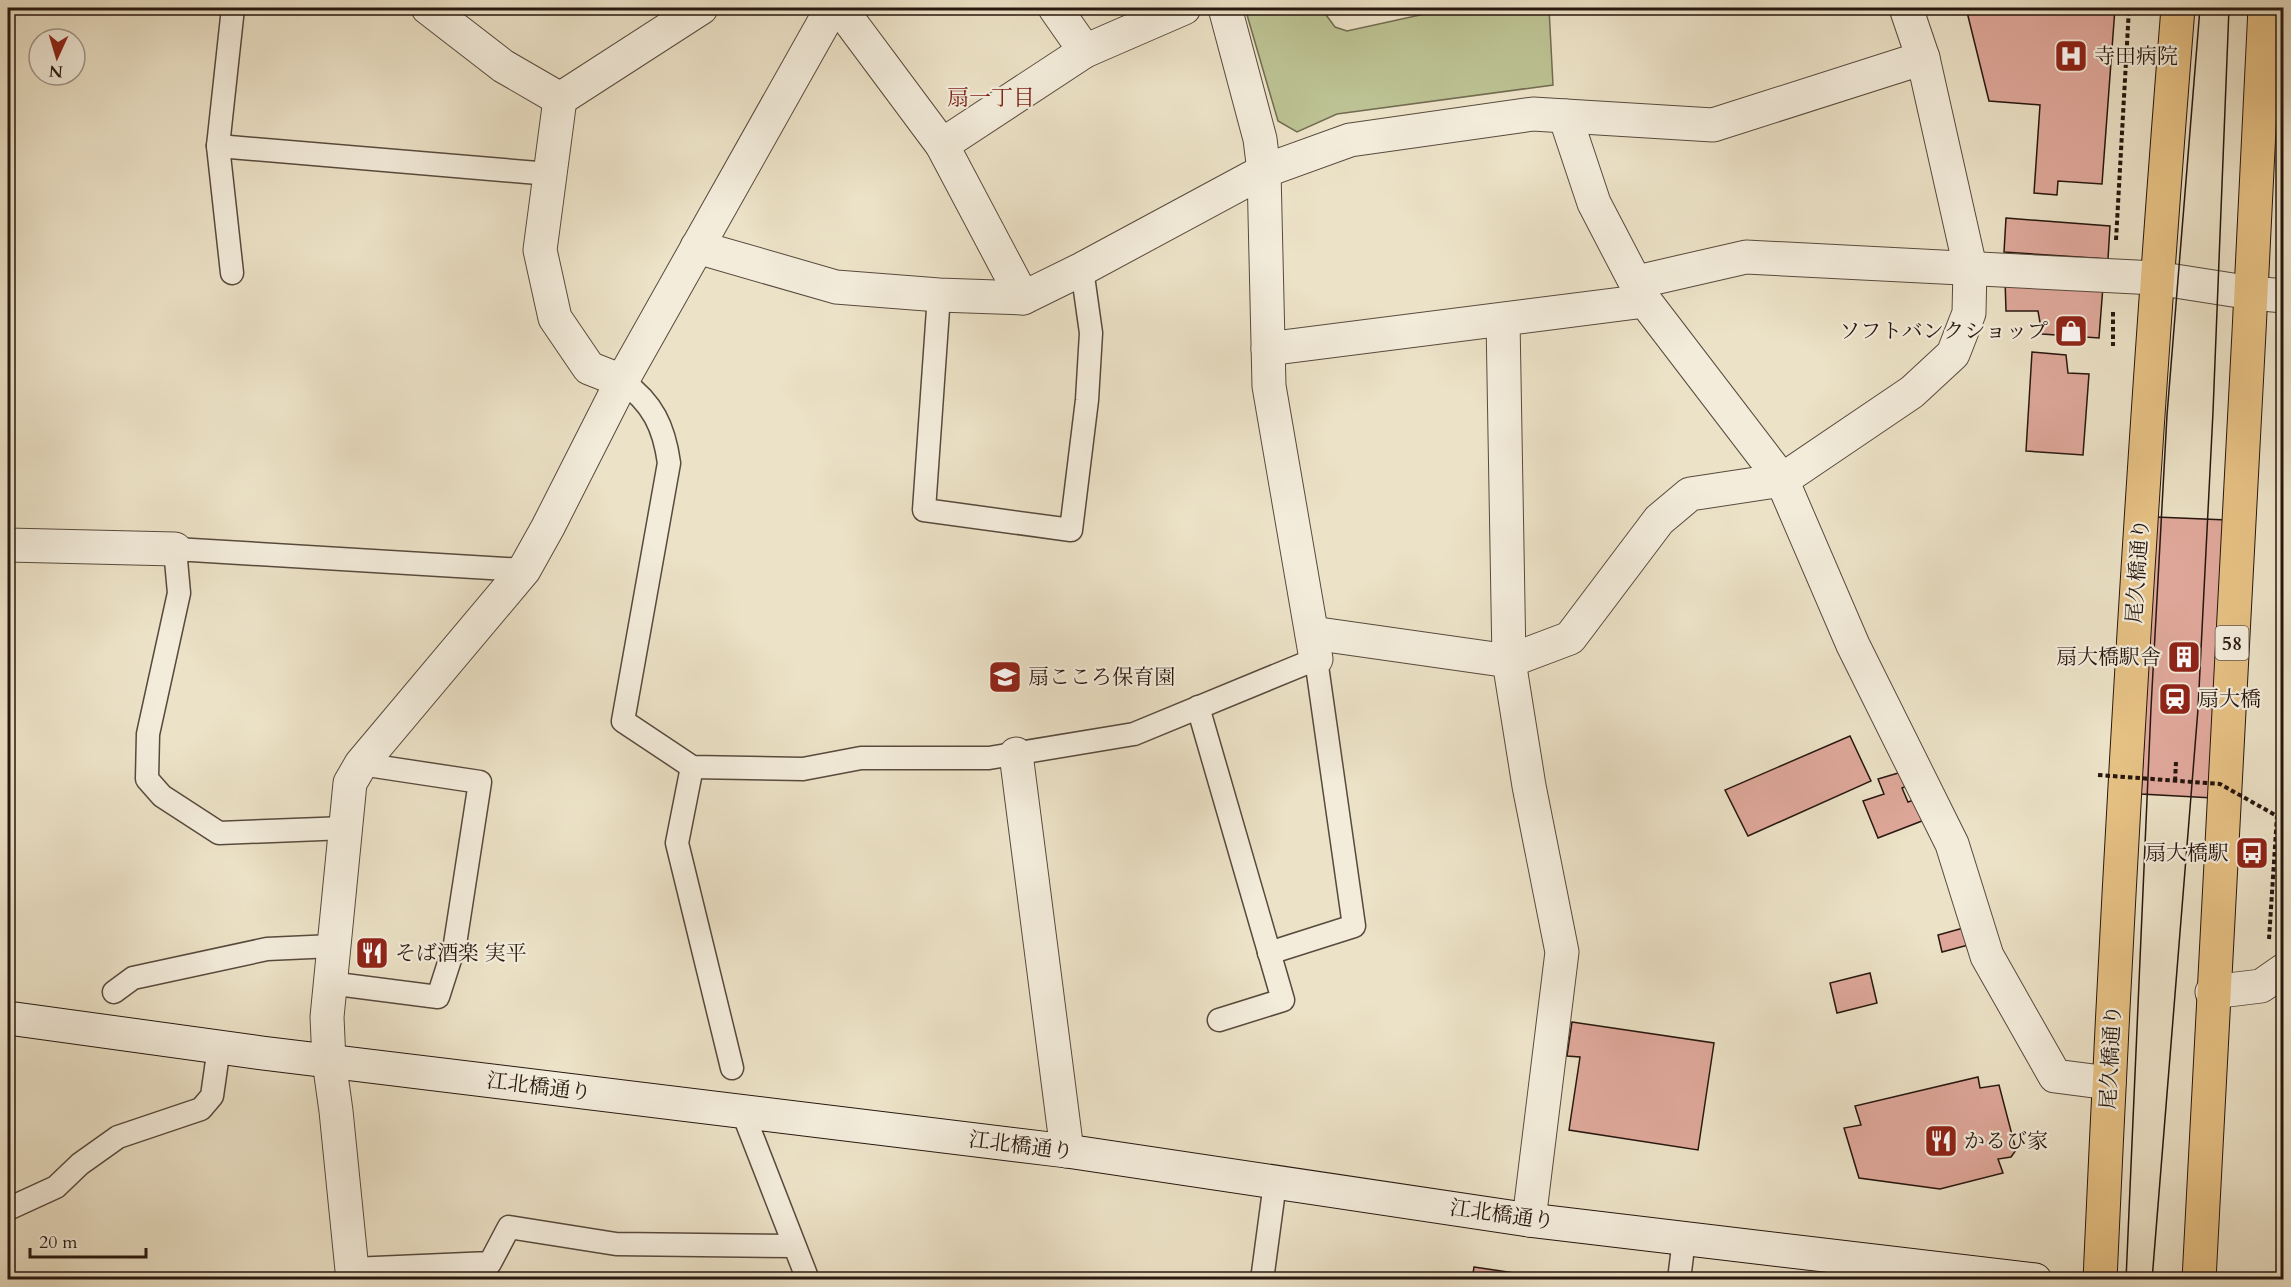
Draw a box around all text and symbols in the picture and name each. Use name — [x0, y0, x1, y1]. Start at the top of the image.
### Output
north arrow — [27, 27, 87, 87]
hospital icon: 寺田病院 — [2053, 38, 2089, 74]
place label: 寺田病院 — [2094, 42, 2178, 71]
text: N — [48, 60, 64, 82]
district label: 扇一丁目 — [947, 83, 1035, 113]
shop icon: ソフトバンクショップ — [2053, 313, 2089, 349]
place label: ソフトバンクショップ — [1839, 317, 2048, 346]
street label: 尾久橋通り — [2120, 518, 2156, 624]
road number: 58 — [2216, 626, 2248, 660]
building icon: 扇大橋駅舎 — [2166, 639, 2202, 675]
place label: 扇大橋駅舎 — [2056, 643, 2161, 672]
school or university icon: 扇こころ保育園 — [987, 659, 1023, 695]
place label: 扇こころ保育園 — [1028, 663, 1175, 692]
station icon: 扇大橋 — [2157, 681, 2193, 717]
place label: 扇大橋 — [2198, 685, 2261, 714]
bus stop icon: 扇大橋駅 — [2234, 835, 2270, 871]
place label: 扇大橋駅 — [2145, 839, 2229, 868]
restaurant icon: そば酒楽 実平 — [354, 935, 390, 971]
place label: そば酒楽 実平 — [395, 939, 527, 968]
street label: 尾久橋通り — [2094, 1004, 2128, 1110]
street label: 江北橋通り — [485, 1066, 593, 1108]
restaurant icon: かるび家 — [1923, 1123, 1959, 1159]
street label: 江北橋通り — [967, 1125, 1075, 1167]
place label: かるび家 — [1964, 1127, 2048, 1156]
street label: 江北橋通り — [1448, 1193, 1556, 1237]
scale bar — [30, 1221, 146, 1259]
text: 20 m — [39, 1230, 78, 1255]

